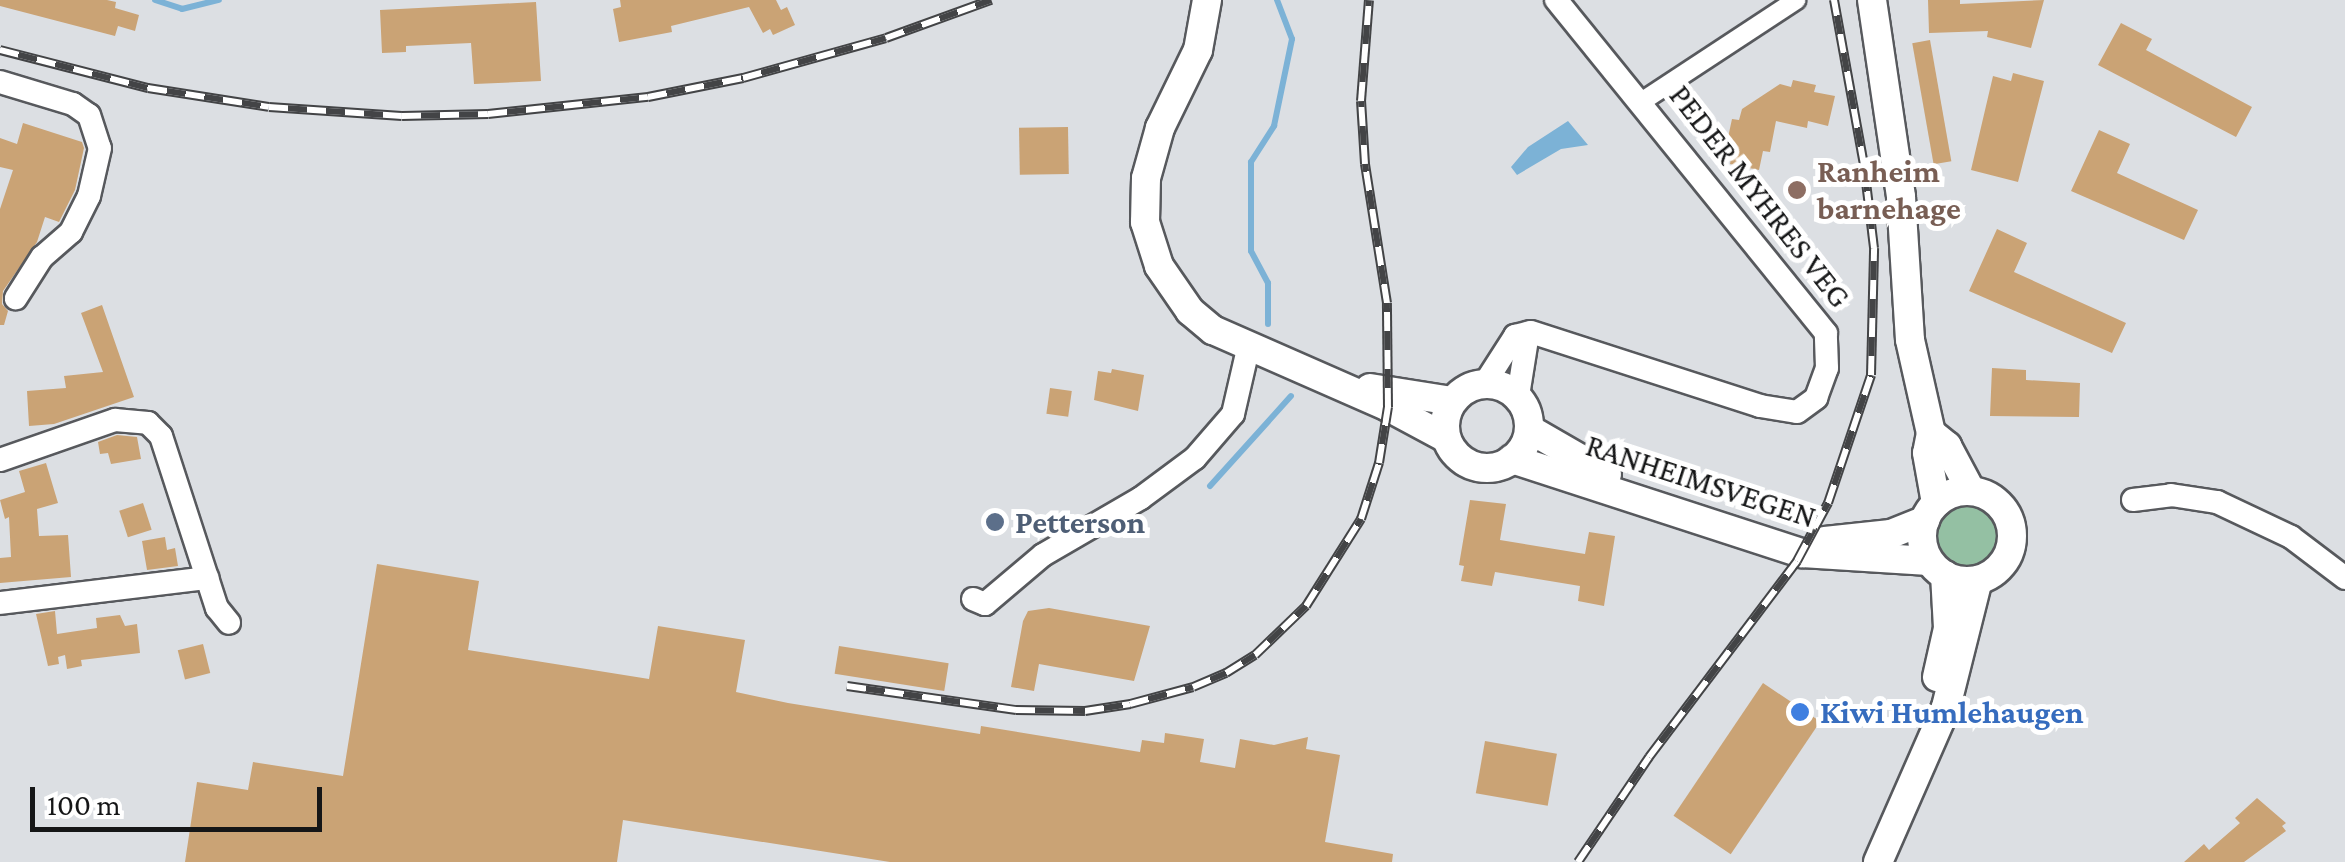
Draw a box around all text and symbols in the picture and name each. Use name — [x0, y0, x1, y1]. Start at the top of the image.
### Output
street label: PEDER MYHRES VEG — [1661, 77, 1859, 315]
place label: Ranheim barnehage — [1817, 153, 1961, 228]
marker: Ranheim barnehage — [1786, 179, 1808, 201]
street label: RANHEIMSVEGEN — [1581, 426, 1821, 536]
place label: Petterson — [1015, 503, 1145, 541]
marker: Petterson — [984, 511, 1006, 533]
place label: Kiwi Humlehaugen — [1820, 693, 2084, 731]
marker: Kiwi Humlehaugen — [1789, 701, 1811, 723]
scale bar — [35, 767, 328, 829]
text: 100 m — [47, 788, 121, 821]

